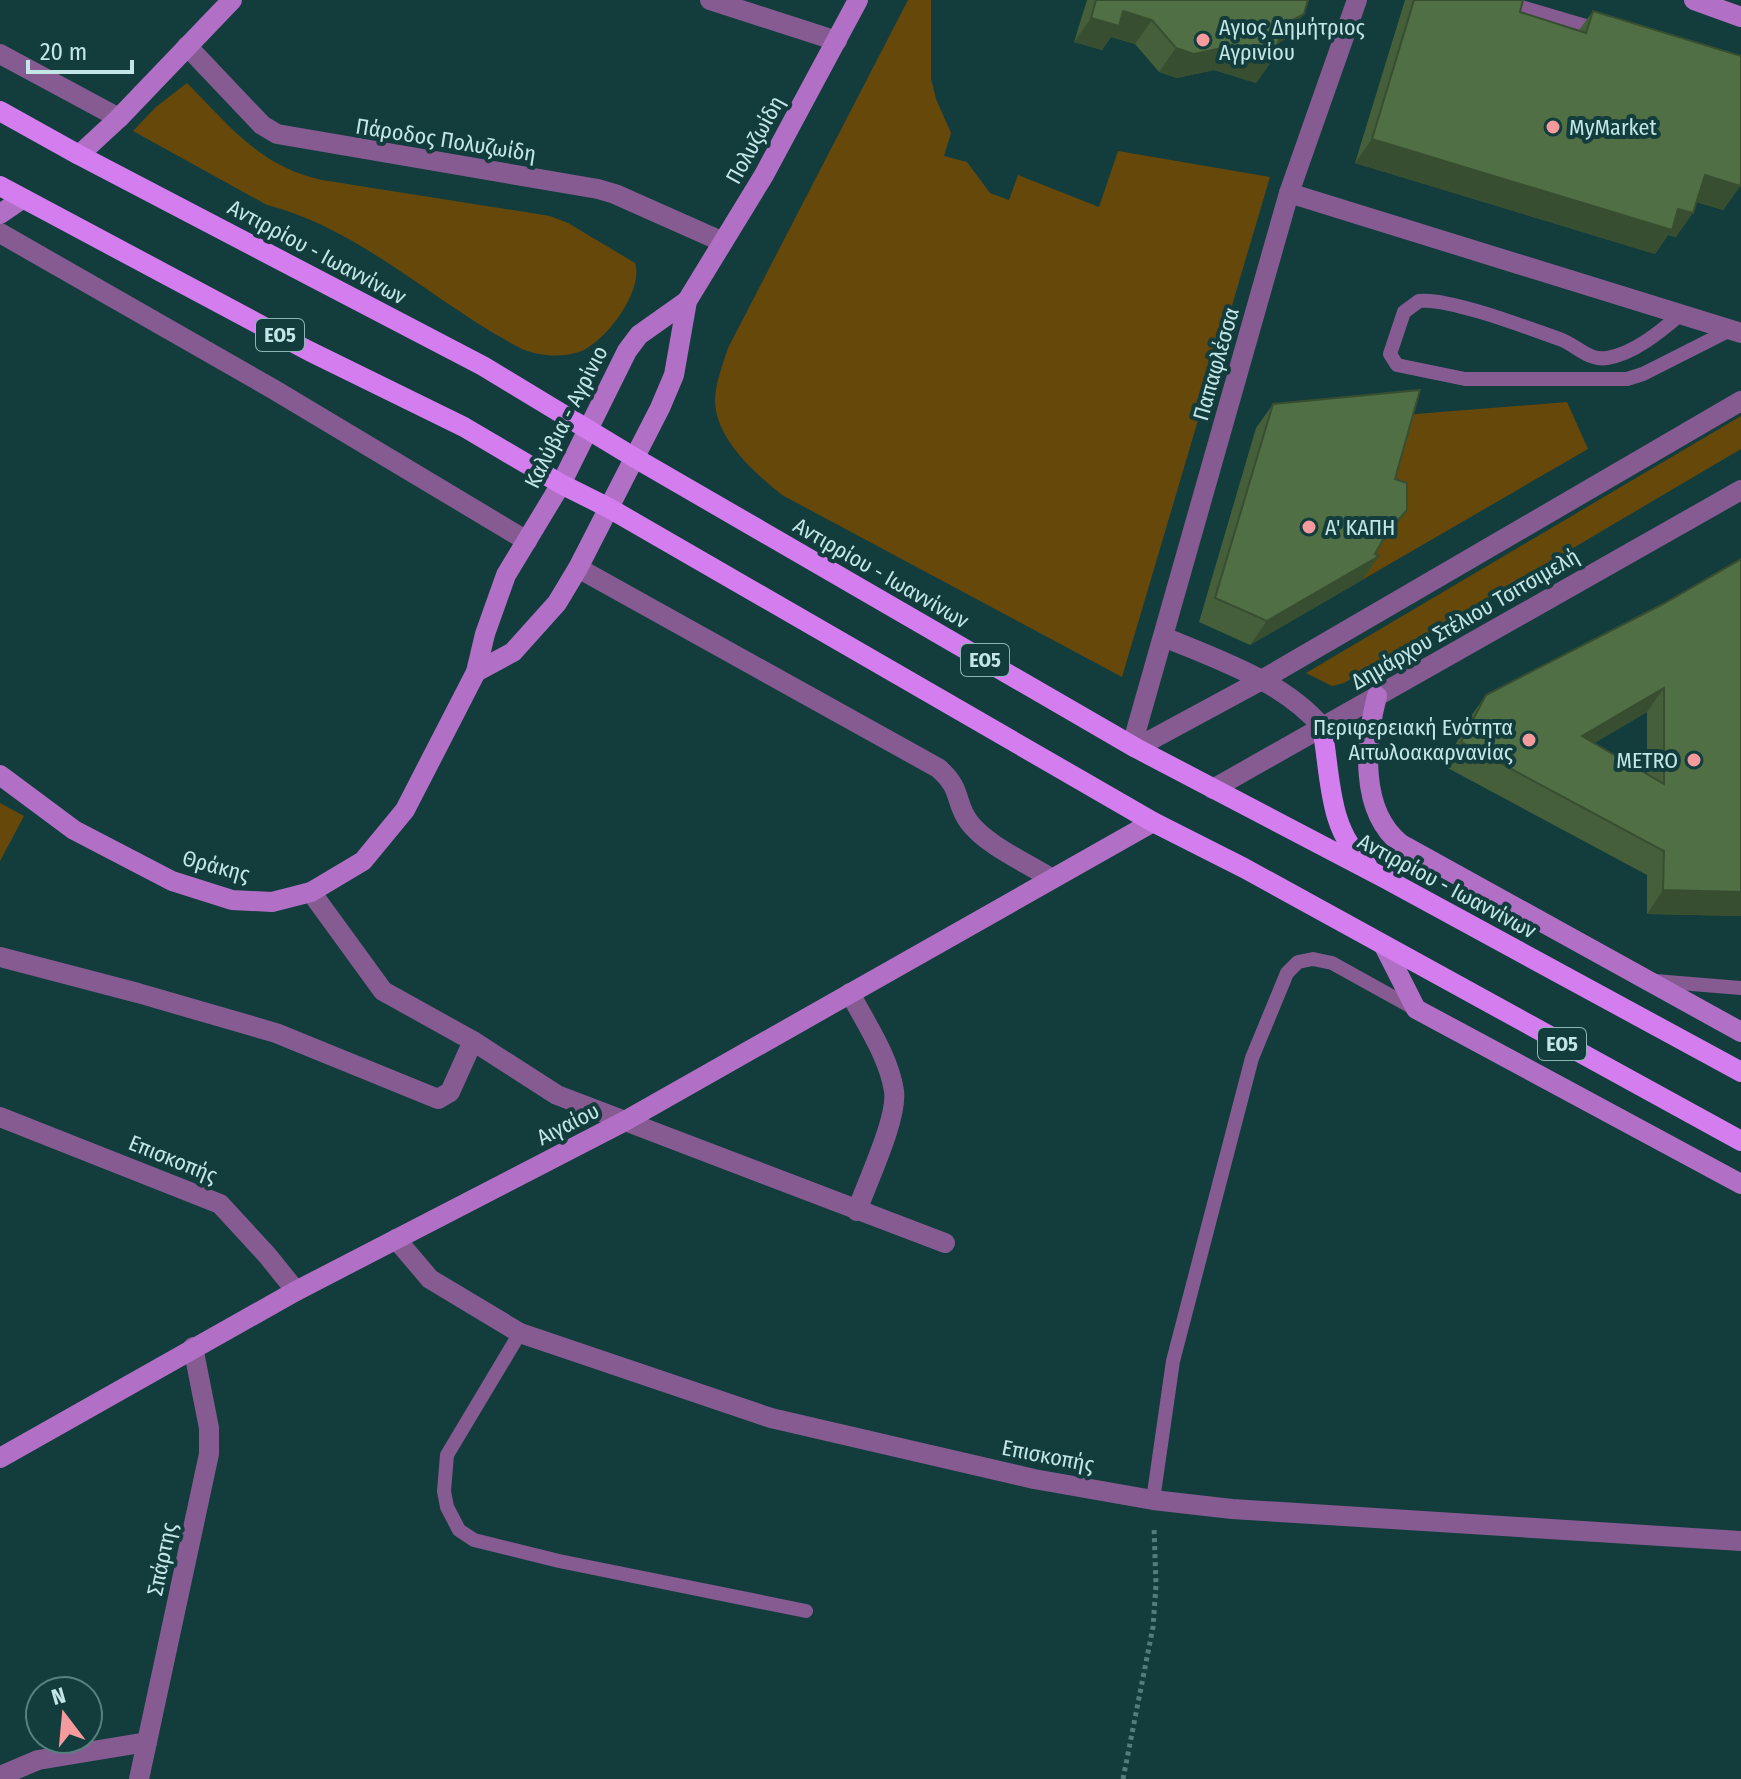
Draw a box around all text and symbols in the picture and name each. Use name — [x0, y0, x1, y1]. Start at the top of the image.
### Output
place label: Αγιος Δημήτριος Αγρινίου — [1219, 14, 1365, 66]
scale bar — [28, 24, 132, 74]
marker: Αγιος Δημήτριος Αγρινίου — [1194, 31, 1212, 49]
text: 20 m — [40, 38, 87, 66]
street label: Πολυζωίδη — [720, 91, 790, 189]
street label: Πάροδος Πολυζωίδη — [354, 112, 538, 168]
place label: MyMarket — [1569, 114, 1657, 141]
marker: MyMarket — [1544, 118, 1562, 136]
street label: Αντιρρίου - Ιωαννίνων — [223, 194, 411, 311]
street label: Παπαφλέσσα — [1187, 304, 1245, 424]
road number: ΕΟ5 — [256, 319, 304, 351]
street label: Καλύβια - Αγρίνιο — [518, 341, 614, 493]
street label: Αντιρρίου - Ιωαννίνων — [789, 512, 974, 634]
place label: Α' ΚΑΠΗ — [1325, 514, 1395, 541]
marker: Α' ΚΑΠΗ — [1300, 518, 1318, 536]
street label: Δημάρχου Στέλιου Τσιτσιμελή — [1346, 543, 1584, 695]
road number: ΕΟ5 — [961, 644, 1009, 676]
place label: Περιφερειακή Ενότητα Αιτωλοακαρνανίας — [1313, 714, 1513, 766]
marker: Περιφερειακή Ενότητα Αιτωλοακαρνανίας — [1520, 731, 1538, 749]
place label: METRO — [1616, 747, 1678, 774]
marker: METRO — [1685, 751, 1703, 769]
street label: Αντιρρίου - Ιωαννίνων — [1353, 828, 1541, 945]
street label: Θράκης — [179, 844, 253, 888]
road number: ΕΟ5 — [1538, 1028, 1586, 1060]
street label: Αιγαίου — [532, 1097, 604, 1151]
street label: Επισκοπής — [125, 1129, 221, 1189]
street label: Επισκοπής — [1000, 1434, 1096, 1478]
street label: Σπάρτης — [141, 1520, 183, 1598]
north arrow — [24, 1675, 104, 1755]
text: N — [49, 1681, 69, 1711]

